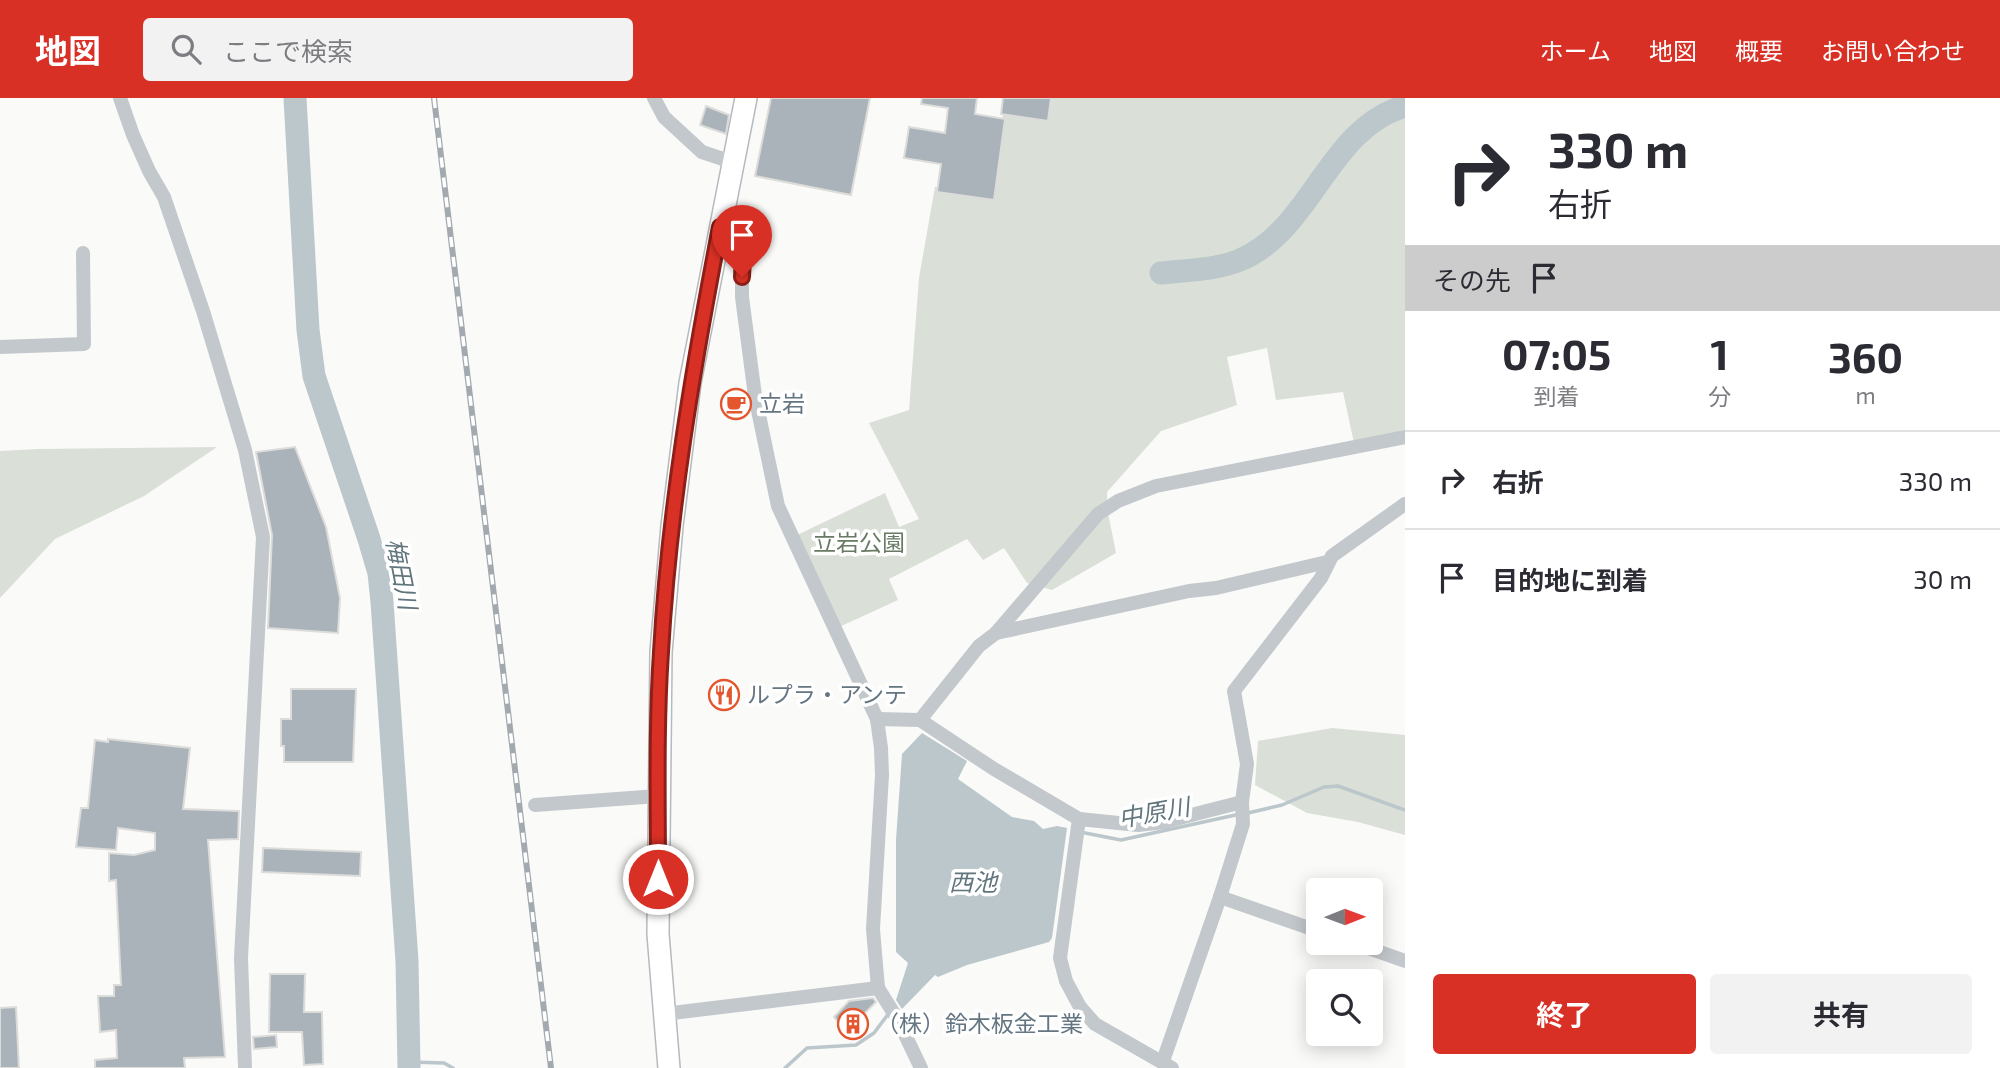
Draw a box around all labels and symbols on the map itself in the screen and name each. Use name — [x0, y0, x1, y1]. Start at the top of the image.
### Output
pin — [712, 205, 772, 277]
cafe icon: 立岩 — [719, 387, 753, 421]
place label: 立岩 — [759, 389, 805, 417]
park label: 立岩公園 — [813, 528, 905, 556]
water label: 梅田川 — [381, 536, 424, 615]
restaurant icon: ルプラ・アンテ — [707, 678, 741, 712]
place label: ルプラ・アンテ — [747, 680, 907, 708]
water label: 中原川 — [1116, 790, 1195, 832]
position arrow — [621, 842, 695, 916]
water label: 西池 — [949, 867, 999, 896]
north arrow — [1306, 878, 1382, 956]
building icon: （株）鈴木板金工業 — [836, 1007, 870, 1041]
place label: （株）鈴木板金工業 — [876, 1009, 1083, 1037]

